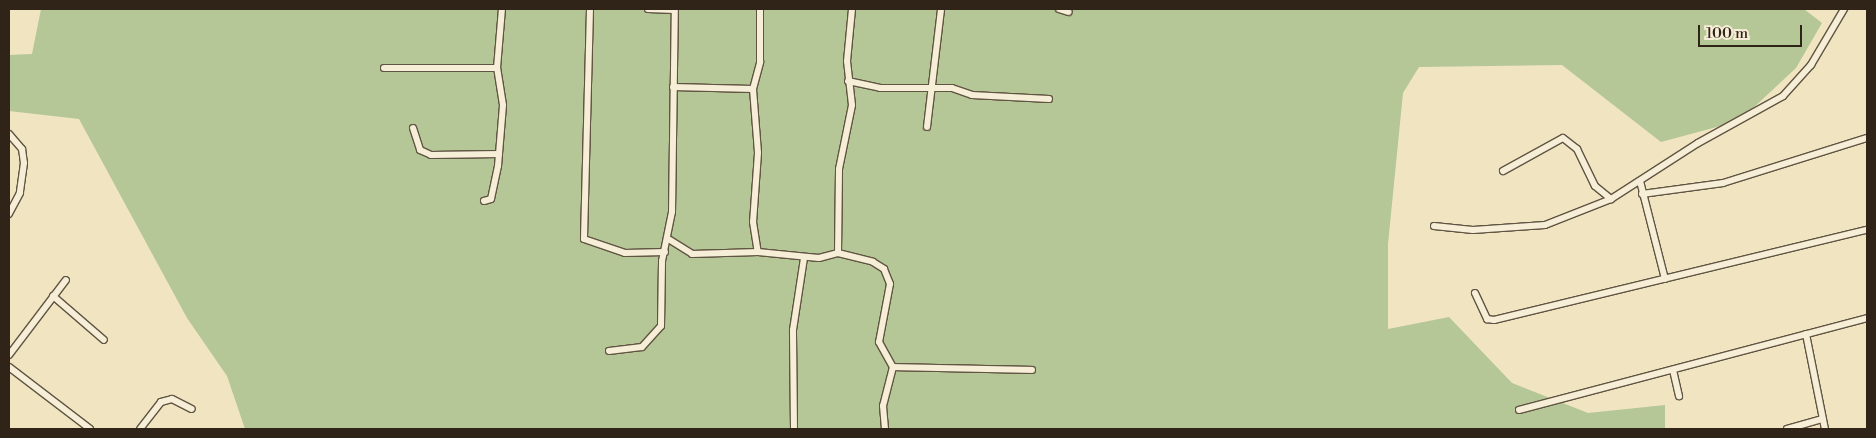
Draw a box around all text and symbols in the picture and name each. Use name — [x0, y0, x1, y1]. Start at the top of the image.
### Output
scale bar — [1701, 15, 1805, 47]
text: 100 m — [1706, 24, 1748, 43]

